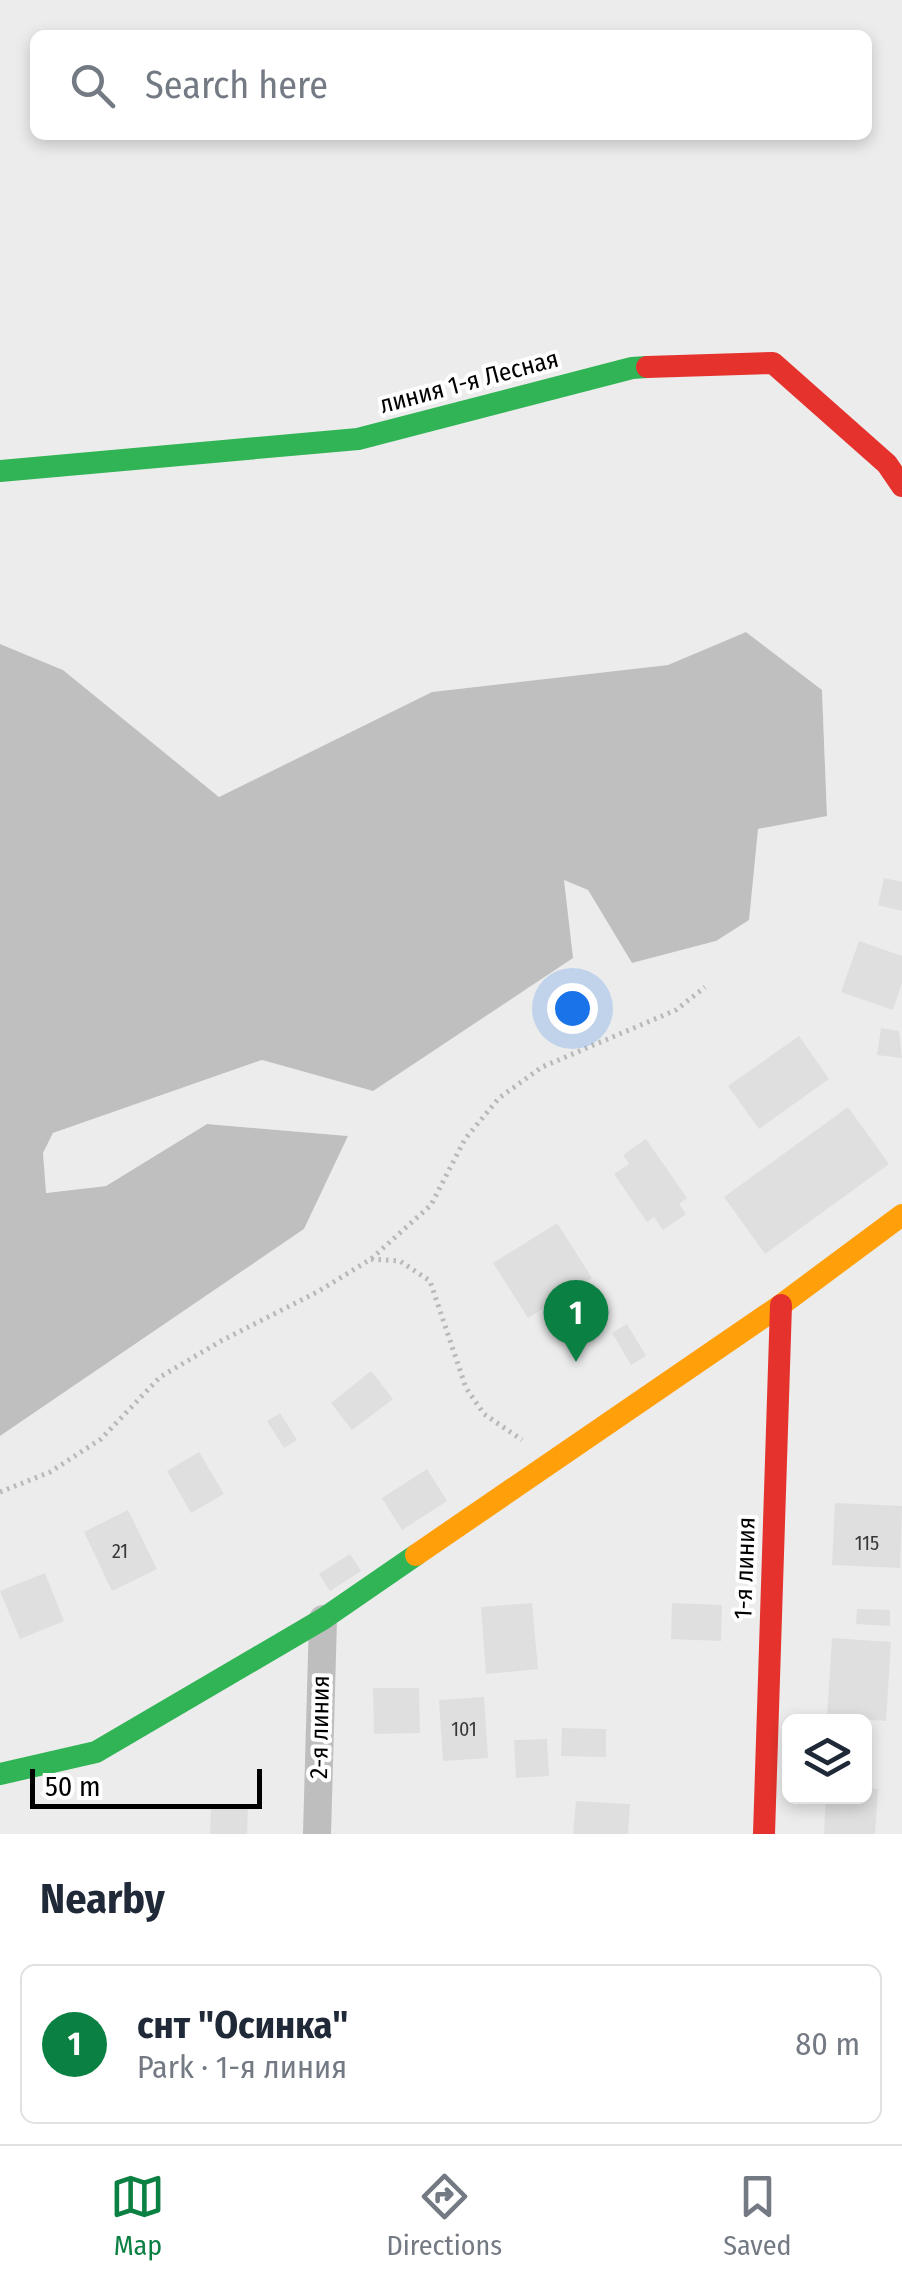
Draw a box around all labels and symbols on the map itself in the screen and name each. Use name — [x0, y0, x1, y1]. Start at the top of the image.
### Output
street label: линия 1-я Лесная — [376, 344, 562, 420]
your location — [547, 983, 598, 1034]
pin: 1 — [544, 1280, 608, 1362]
street label: 1-я линия — [728, 1516, 762, 1620]
house number: 115 — [855, 1531, 879, 1555]
house number: 21 — [112, 1539, 128, 1563]
street label: 2-я линия — [304, 1675, 336, 1779]
house number: 101 — [451, 1717, 477, 1741]
scale bar — [30, 1764, 262, 1808]

